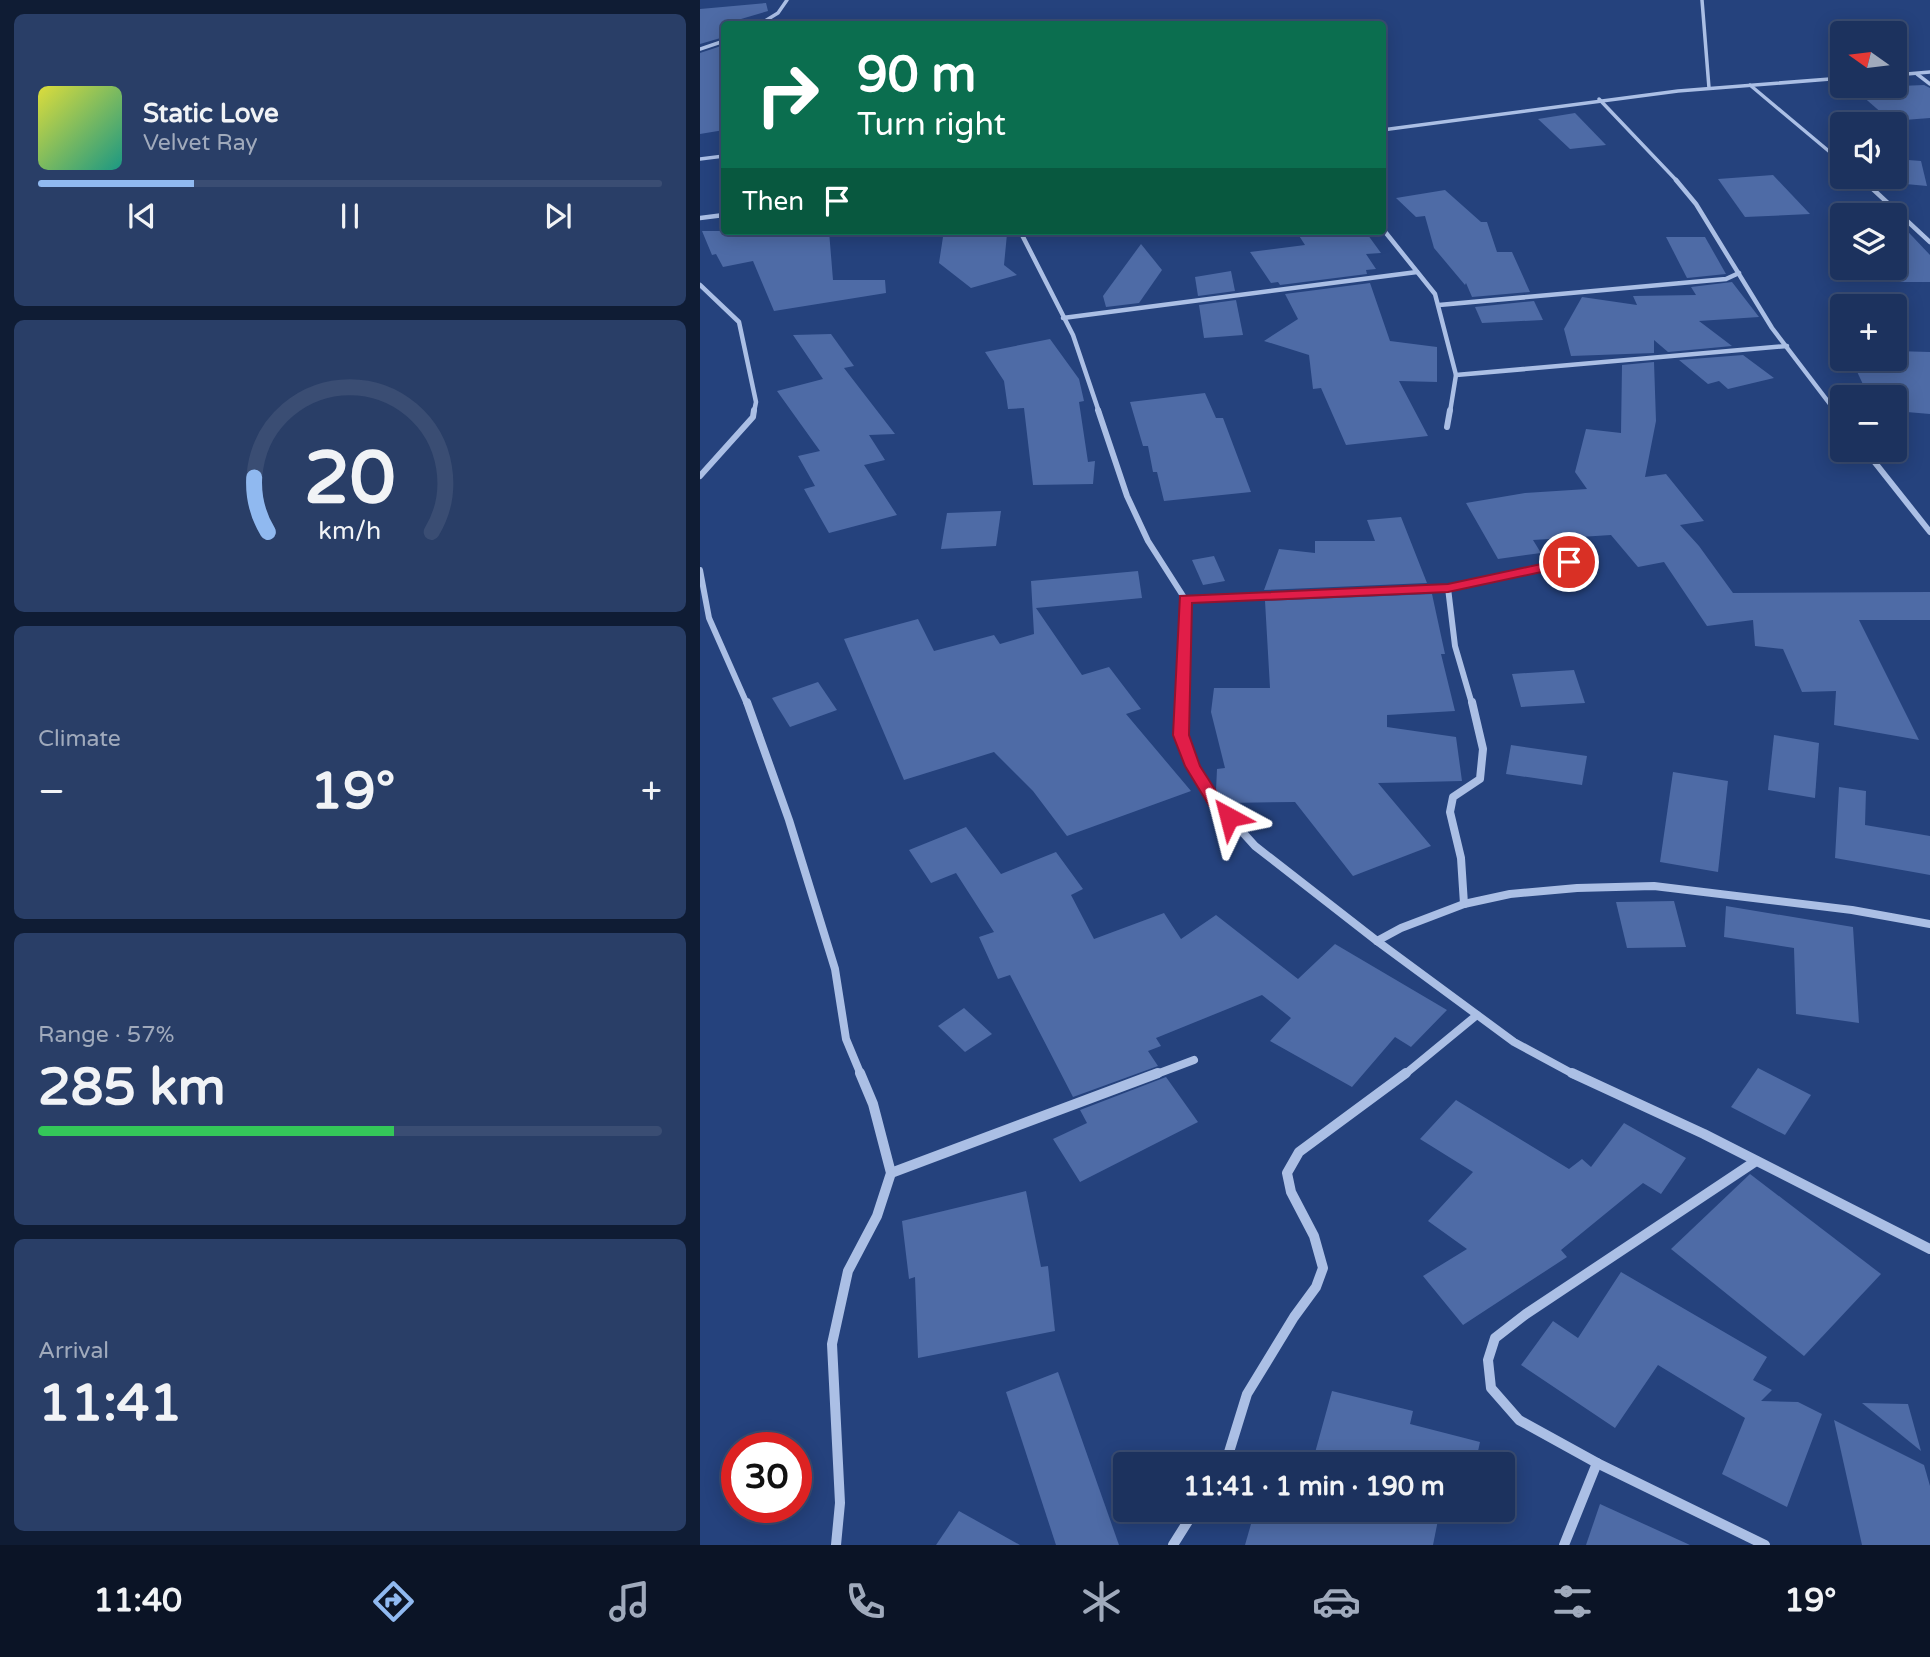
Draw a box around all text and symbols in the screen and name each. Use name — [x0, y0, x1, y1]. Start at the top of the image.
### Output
north arrow — [1830, 21, 1908, 98]
map controls — [1830, 21, 1907, 462]
text: 90 m — [857, 46, 976, 105]
icon: right — [742, 49, 833, 140]
text: Static Love — [143, 98, 279, 129]
text: Turn right — [857, 106, 1006, 144]
button: sound — [1830, 112, 1907, 189]
text: Velvet Ray — [143, 129, 258, 157]
icon: arrive — [818, 182, 856, 220]
text: Then — [742, 186, 804, 217]
icon: previous — [123, 197, 161, 235]
icon: pause — [331, 197, 369, 235]
icon: next — [539, 197, 577, 235]
button: layers — [1830, 203, 1907, 280]
button: + — [1830, 294, 1907, 371]
button: − — [1830, 385, 1907, 462]
text: 20 — [304, 436, 396, 524]
text: km/h — [319, 516, 381, 546]
pin — [1539, 532, 1599, 592]
icon: arrive — [1550, 543, 1588, 581]
text: Climate — [38, 725, 121, 753]
text: 19° — [310, 760, 395, 823]
text: − — [38, 769, 65, 815]
text: + — [641, 769, 662, 815]
position arrow — [1192, 780, 1266, 854]
text: Range · 57% — [38, 1021, 174, 1049]
text: 285 km — [38, 1056, 226, 1119]
text: Arrival — [38, 1337, 109, 1365]
text: 11:41 — [38, 1372, 182, 1435]
speed limit sign: 30 — [721, 1432, 812, 1523]
text: 11:41 · 1 min · 190 m — [1183, 1471, 1445, 1502]
icon: directions — [369, 1577, 418, 1626]
icon: music — [605, 1577, 654, 1626]
icon: phone — [841, 1577, 890, 1626]
icon: climate — [1077, 1577, 1126, 1626]
icon: car — [1312, 1577, 1361, 1626]
icon: filters — [1548, 1577, 1597, 1626]
text: 11:40 — [93, 1582, 182, 1620]
text: 19° — [1784, 1582, 1836, 1620]

